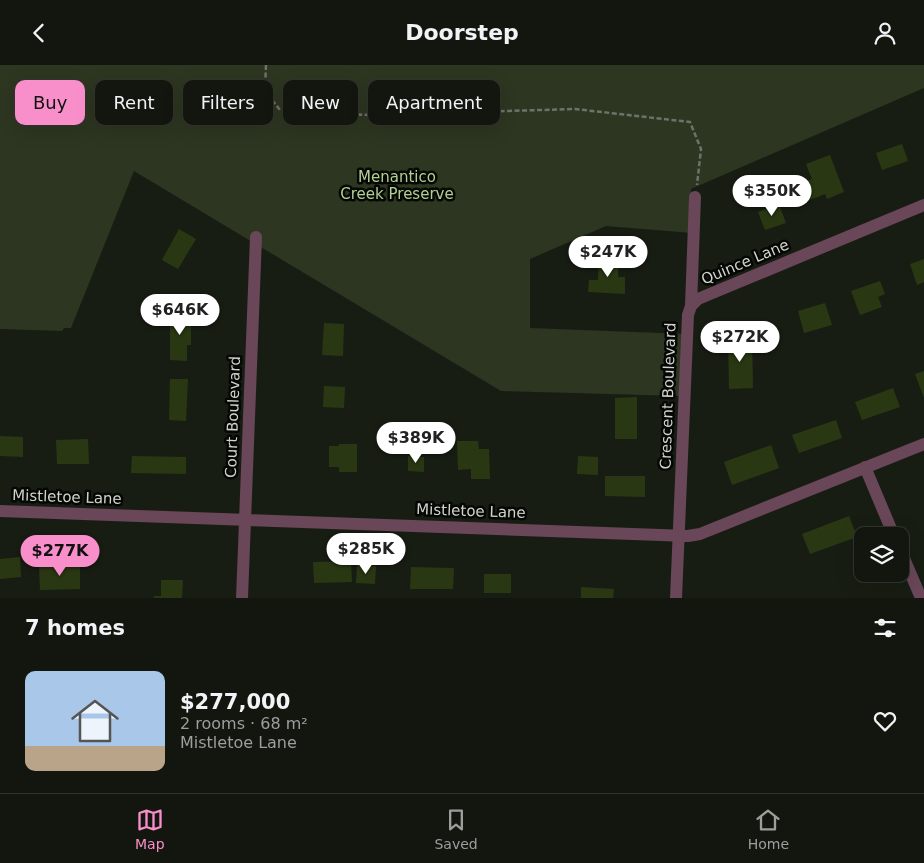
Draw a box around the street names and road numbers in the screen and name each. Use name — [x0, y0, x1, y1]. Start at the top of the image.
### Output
street label: Quince Lane — [698, 235, 792, 289]
street label: Crescent Boulevard — [656, 322, 680, 470]
street label: Court Boulevard — [222, 356, 244, 478]
street label: Mistletoe Lane — [12, 486, 122, 508]
street label: Mistletoe Lane — [416, 500, 526, 522]

